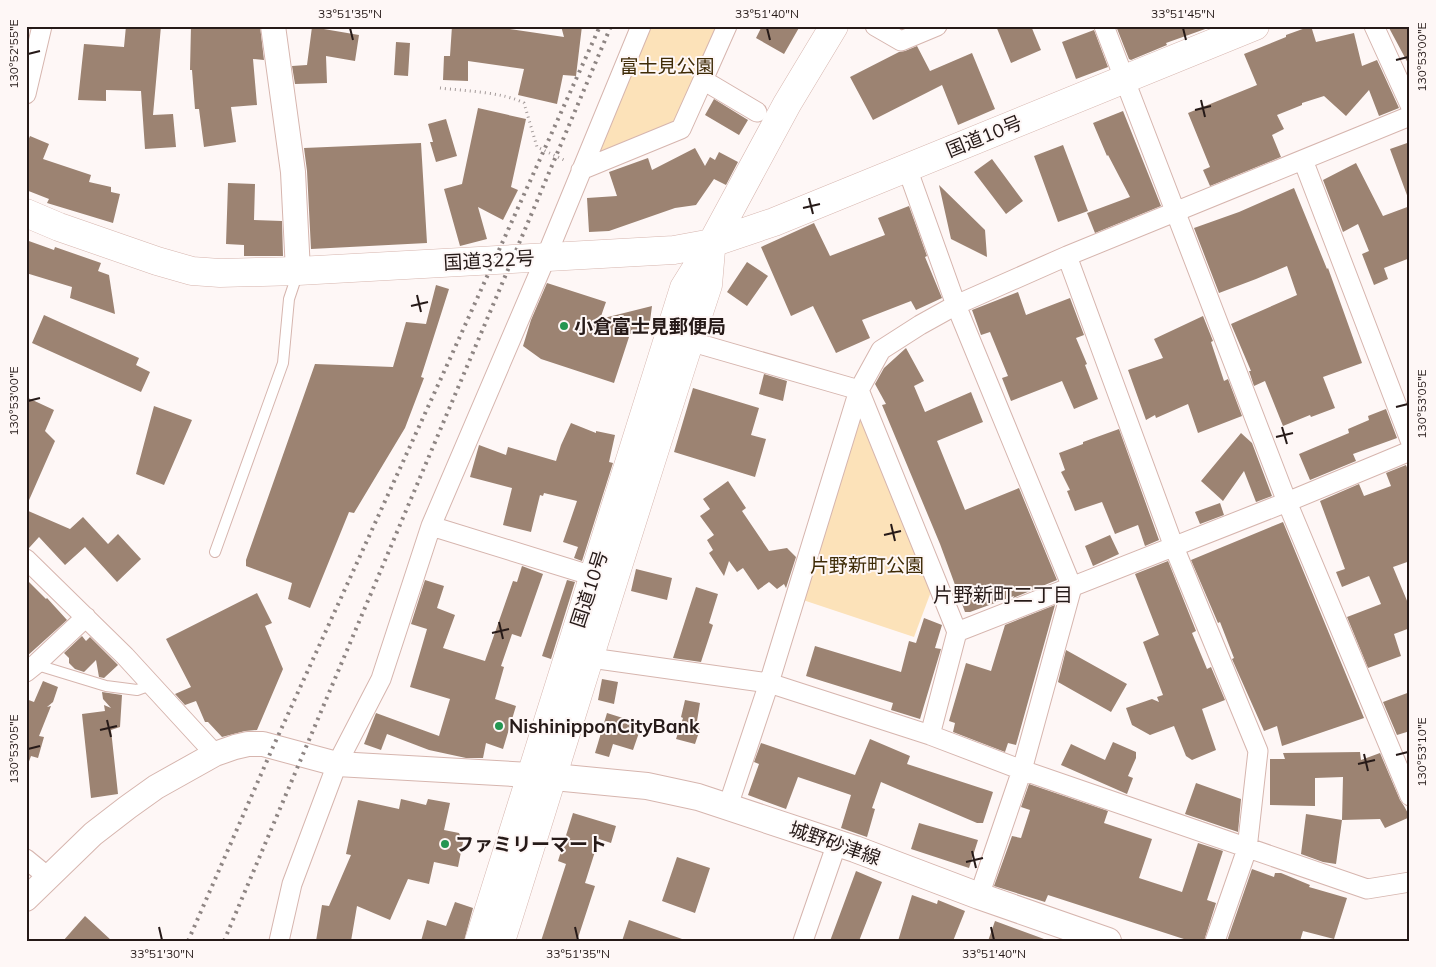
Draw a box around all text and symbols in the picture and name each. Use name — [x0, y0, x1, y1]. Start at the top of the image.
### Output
text: 33°51'35"N — [318, 6, 382, 21]
text: 33°51'40"N — [735, 6, 799, 21]
text: 33°51'45"N — [1151, 6, 1215, 21]
text: 130°52'55"E — [6, 19, 21, 89]
text: 130°53'00"E — [1414, 22, 1429, 92]
park label: 富士見公園 — [619, 54, 715, 78]
street label: 国道10号 — [943, 110, 1025, 162]
street label: 国道322号 — [443, 246, 535, 274]
place label: 小倉富士見郵便局 — [574, 314, 726, 338]
marker: 小倉富士見郵便局 — [558, 320, 570, 332]
text: 130°53'00"E — [6, 366, 21, 436]
text: 130°53'05"E — [1414, 369, 1429, 439]
street label: 国道10号 — [565, 547, 613, 631]
park label: 片野新町公園 — [810, 553, 924, 577]
district label: 片野新町二丁目 — [933, 582, 1073, 607]
text: 130°53'05"E — [6, 714, 21, 784]
place label: NishinipponCityBank — [509, 714, 700, 738]
text: 130°53'10"E — [1414, 717, 1429, 787]
marker: NishinipponCityBank — [493, 720, 505, 732]
street label: 城野砂津線 — [786, 816, 884, 870]
place label: ファミリーマート — [455, 832, 607, 856]
marker: ファミリーマート — [439, 838, 451, 850]
text: 33°51'30"N — [130, 946, 194, 961]
text: 33°51'35"N — [546, 946, 610, 961]
text: 33°51'40"N — [962, 946, 1026, 961]

